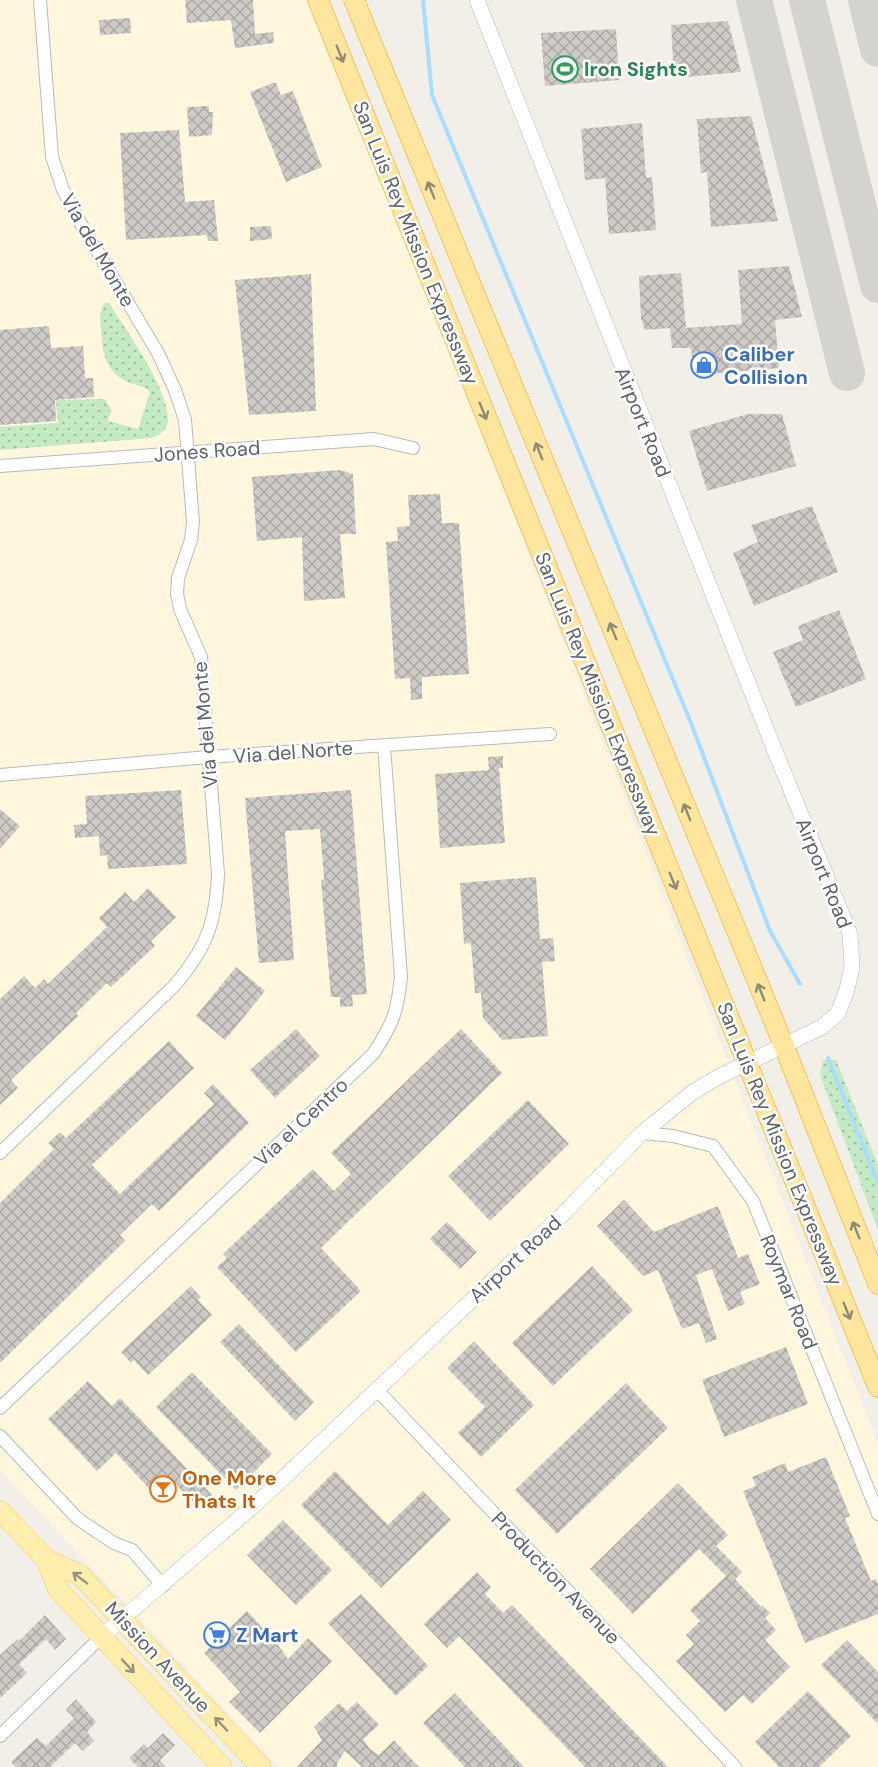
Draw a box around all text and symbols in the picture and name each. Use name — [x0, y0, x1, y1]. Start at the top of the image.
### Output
one-way arrow — [335, 45, 346, 63]
sports icon: Iron Sights — [550, 54, 580, 84]
place label: Iron Sights — [584, 56, 688, 82]
street label: San Luis Rey Mission Expressway — [347, 97, 485, 389]
one-way arrow — [425, 181, 436, 200]
street label: Via del Monte — [55, 188, 141, 312]
place label: Caliber Collision — [724, 341, 808, 390]
shop icon: Caliber Collision — [689, 350, 719, 380]
street label: Airport Road — [609, 363, 677, 481]
one-way arrow — [479, 401, 490, 419]
street label: Jones Road — [153, 434, 261, 468]
one-way arrow — [533, 442, 544, 461]
street label: San Luis Rey Mission Expressway — [529, 548, 667, 840]
one-way arrow — [607, 623, 618, 641]
street label: Via del Monte — [187, 661, 223, 789]
street label: Via del Norte — [232, 735, 354, 769]
one-way arrow — [681, 803, 692, 822]
street label: Airport Road — [790, 814, 858, 932]
one-way arrow — [668, 871, 679, 890]
one-way arrow — [755, 983, 766, 1002]
street label: San Luis Rey Mission Expressway — [711, 998, 849, 1290]
street label: Via el Centro — [248, 1072, 354, 1172]
street label: Airport Road — [463, 1210, 567, 1308]
one-way arrow — [850, 1221, 861, 1240]
street label: Roymar Road — [754, 1231, 824, 1353]
one-way arrow — [842, 1301, 853, 1319]
place label: One More Thats It — [182, 1465, 277, 1514]
bar icon: One More Thats It — [148, 1474, 178, 1504]
street label: Production Avenue — [486, 1506, 626, 1650]
one-way arrow — [72, 1571, 88, 1584]
street label: Mission Avenue — [100, 1596, 216, 1718]
supermarket icon: Z Mart — [202, 1620, 232, 1650]
place label: Z Mart — [236, 1622, 299, 1648]
one-way arrow — [121, 1658, 135, 1673]
one-way arrow — [214, 1717, 228, 1732]

